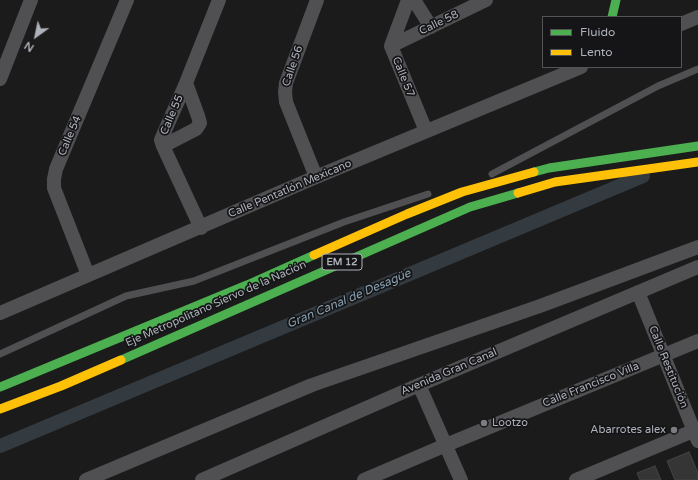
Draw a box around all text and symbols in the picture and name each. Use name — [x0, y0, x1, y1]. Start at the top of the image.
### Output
street label: Calle 58 — [417, 8, 461, 38]
north arrow — [16, 16, 56, 56]
legend — [542, 16, 682, 68]
text: Fluido — [580, 25, 615, 39]
text: N — [22, 39, 36, 54]
street label: Calle 56 — [280, 44, 306, 88]
text: Lento — [580, 45, 613, 59]
street label: Calle 57 — [389, 55, 417, 99]
street label: Calle 55 — [158, 93, 186, 137]
street label: Calle 54 — [56, 114, 84, 158]
street label: Calle Pentatlón Mexicano — [226, 157, 354, 221]
road number: EM 12 — [322, 254, 362, 270]
street label: Eje Metropolitano Siervo de la Nación — [124, 258, 308, 350]
water label: Gran Canal de Desagüe — [285, 266, 413, 332]
street label: Calle Restitución — [645, 324, 691, 410]
street label: Avenida Gran Canal — [399, 346, 499, 398]
street label: Calle Francisco Villa — [541, 360, 641, 410]
place label: Lootzo — [492, 416, 528, 430]
marker: Lootzo — [479, 418, 489, 428]
place label: Abarrotes alex — [590, 423, 666, 437]
marker: Abarrotes alex — [669, 425, 679, 435]

